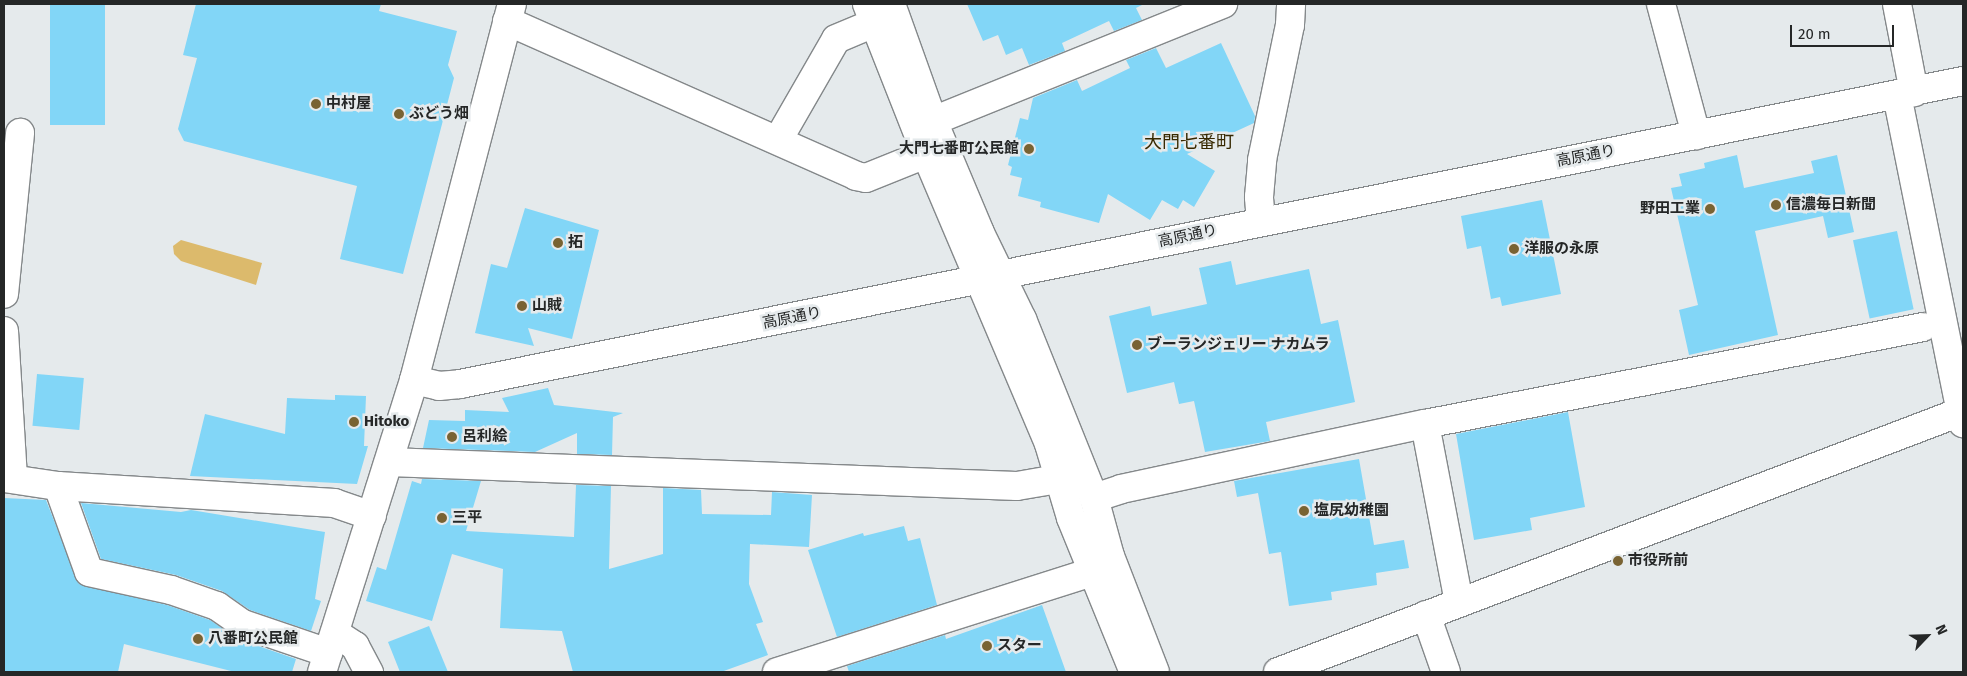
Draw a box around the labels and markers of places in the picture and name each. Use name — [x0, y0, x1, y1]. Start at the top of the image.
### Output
place label: 中村屋 — [326, 95, 371, 113]
marker: 中村屋 — [310, 98, 322, 110]
place label: ぶどう畑 — [409, 105, 469, 123]
marker: ぶどう畑 — [393, 108, 405, 120]
place label: 大門七番町公民館 — [899, 140, 1019, 158]
marker: 大門七番町公民館 — [1023, 143, 1035, 155]
place label: 信濃毎日新聞 — [1786, 196, 1876, 214]
marker: 信濃毎日新聞 — [1770, 199, 1782, 211]
place label: 野田工業 — [1640, 200, 1700, 218]
marker: 野田工業 — [1704, 203, 1716, 215]
place label: 拓 — [568, 234, 583, 252]
marker: 拓 — [552, 237, 564, 249]
place label: 洋服の永原 — [1524, 240, 1599, 258]
marker: 洋服の永原 — [1508, 243, 1520, 255]
place label: 山賊 — [532, 297, 562, 315]
marker: 山賊 — [516, 300, 528, 312]
place label: ブーランジェリー ナカムラ — [1147, 336, 1331, 354]
marker: ブーランジェリー ナカムラ — [1131, 339, 1143, 351]
place label: Hitoko — [364, 413, 409, 431]
marker: Hitoko — [348, 416, 360, 428]
place label: 呂利絵 — [462, 428, 507, 446]
marker: 呂利絵 — [446, 431, 458, 443]
place label: 塩尻幼稚園 — [1314, 502, 1389, 520]
marker: 塩尻幼稚園 — [1298, 505, 1310, 517]
place label: 三平 — [452, 509, 482, 527]
marker: 三平 — [436, 512, 448, 524]
place label: 市役所前 — [1628, 552, 1688, 570]
marker: 市役所前 — [1612, 555, 1624, 567]
place label: 八番町公民館 — [208, 630, 298, 648]
marker: 八番町公民館 — [192, 633, 204, 645]
place label: スター — [997, 637, 1042, 655]
marker: スター — [981, 640, 993, 652]

